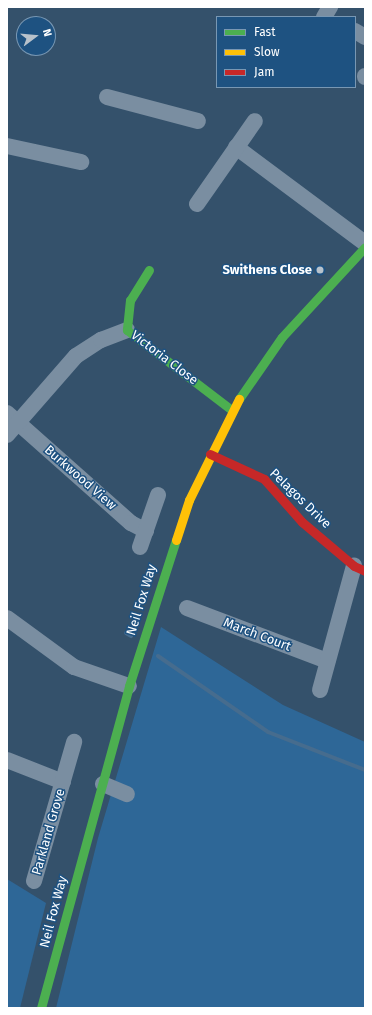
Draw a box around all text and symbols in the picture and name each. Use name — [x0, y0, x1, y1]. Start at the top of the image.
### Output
north arrow — [16, 16, 56, 56]
legend — [216, 16, 356, 88]
text: Fast — [254, 25, 276, 39]
text: N — [40, 28, 54, 38]
text: Slow — [254, 45, 280, 59]
text: Jam — [254, 65, 274, 79]
place label: Swithens Close — [222, 262, 312, 278]
marker: Swithens Close — [315, 265, 325, 275]
street label: Victoria Close — [127, 328, 201, 388]
street label: Burkwood View — [41, 443, 119, 513]
street label: Pelagos Drive — [266, 466, 334, 532]
street label: Neil Fox Way — [124, 562, 160, 638]
street label: March Court — [221, 615, 293, 655]
street label: Parkland Grove — [29, 787, 69, 877]
street label: Neil Fox Way — [37, 874, 71, 950]

